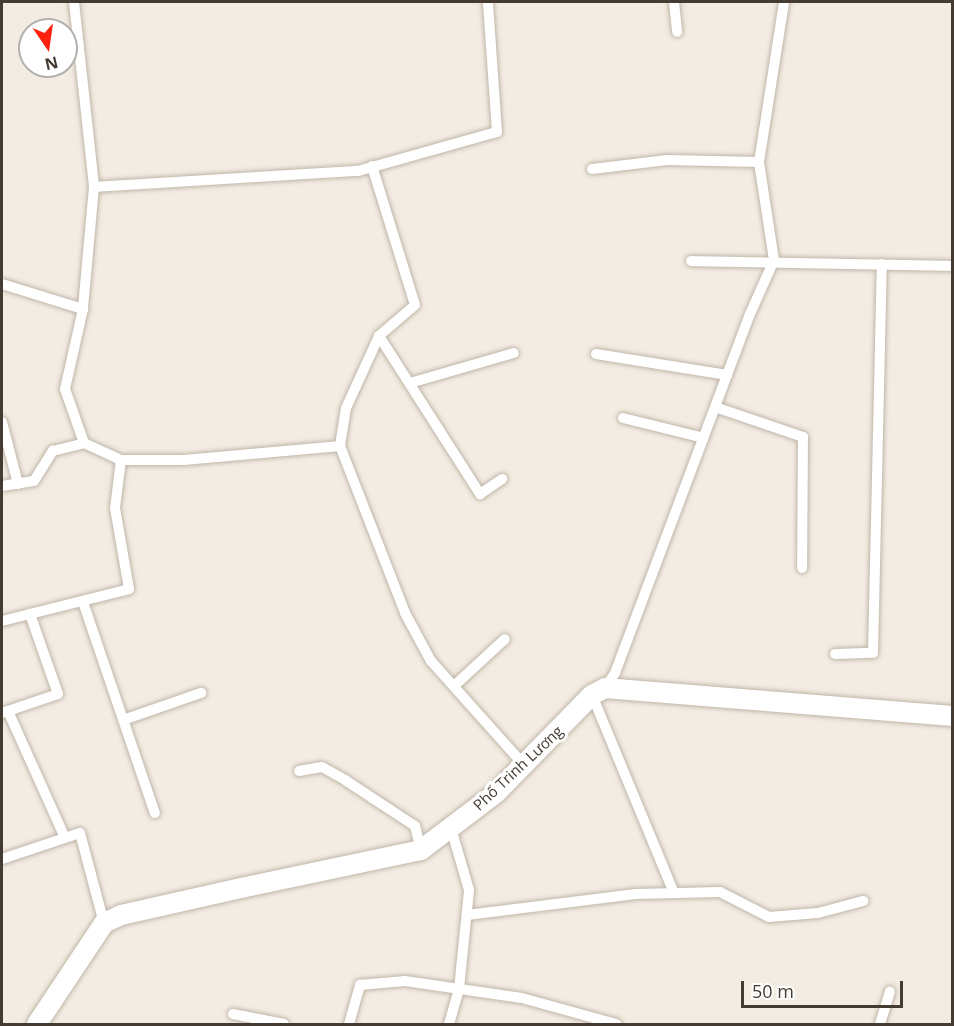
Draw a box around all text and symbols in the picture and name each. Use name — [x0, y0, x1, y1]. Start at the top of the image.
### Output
north arrow — [18, 18, 78, 78]
text: N — [43, 51, 60, 76]
street label: Phố Trinh Lương — [469, 722, 567, 814]
scale bar — [744, 969, 906, 1007]
text: 50 m — [752, 979, 794, 1003]

